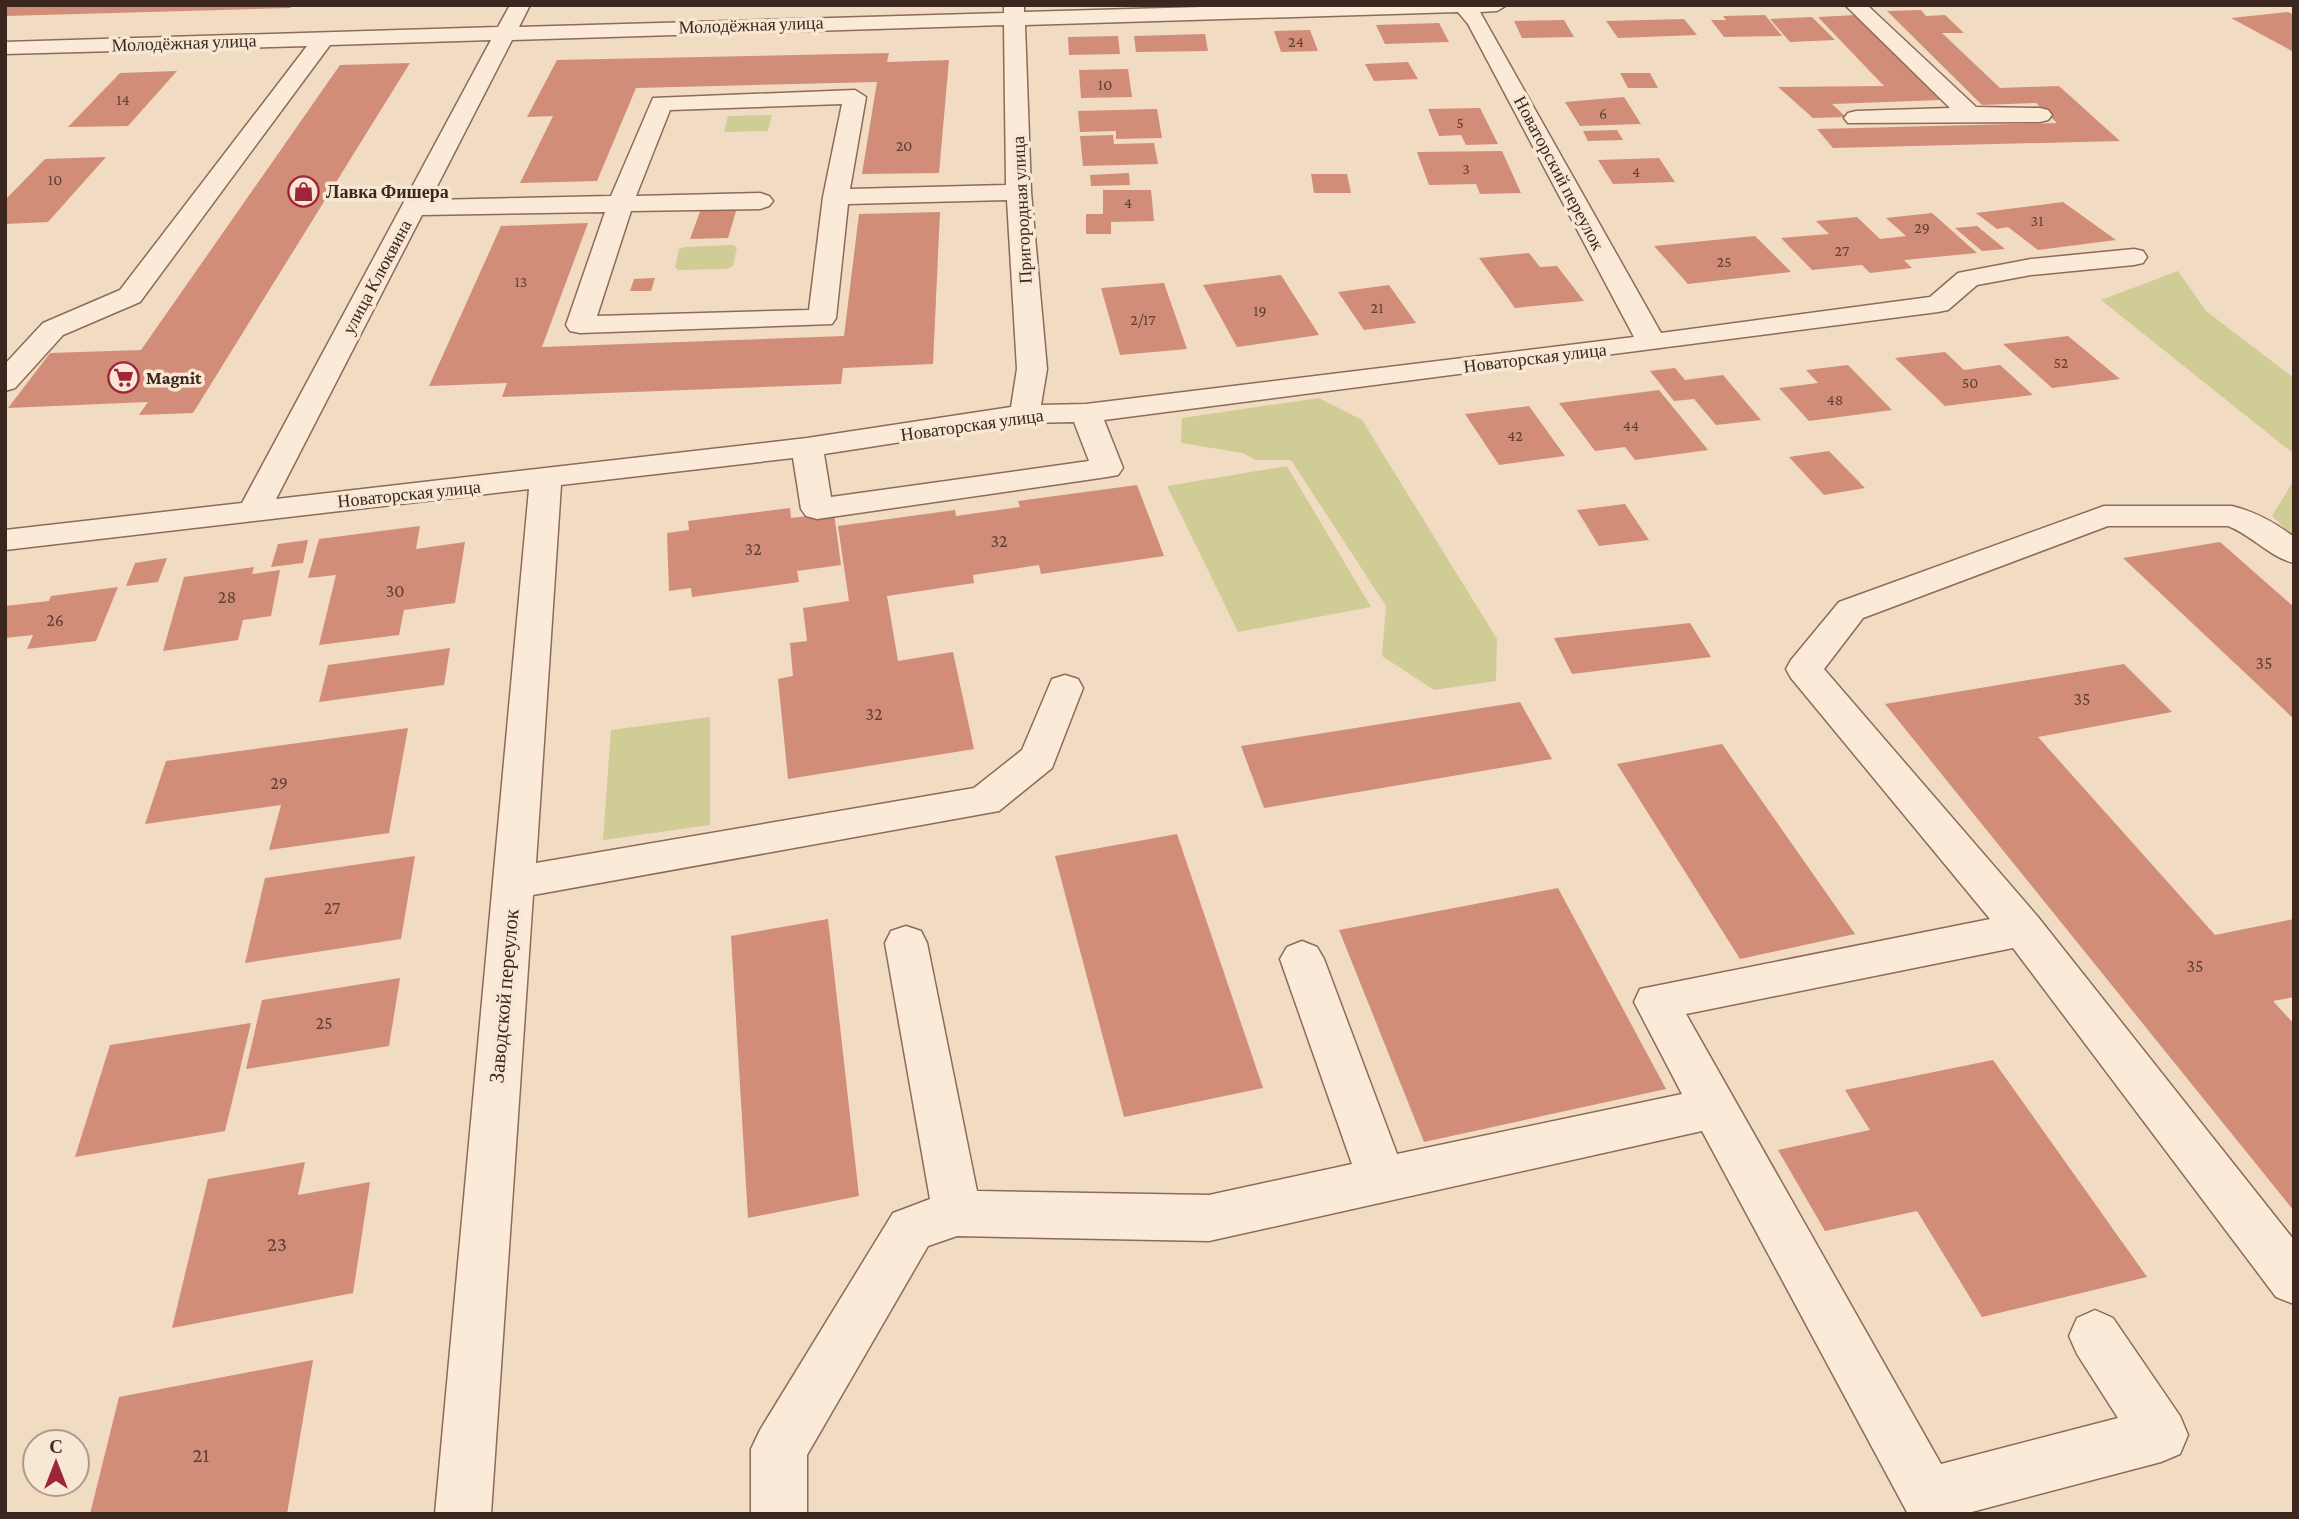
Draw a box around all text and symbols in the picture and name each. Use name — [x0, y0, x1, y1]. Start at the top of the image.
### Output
street label: Молодёжная улица — [678, 12, 824, 38]
street label: Молодёжная улица — [111, 30, 257, 56]
house number: 24 — [1288, 33, 1304, 50]
house number: 10 — [1098, 76, 1112, 93]
house number: 14 — [116, 91, 130, 108]
street label: Новаторский переулок — [1510, 92, 1608, 254]
house number: 6 — [1599, 105, 1607, 122]
house number: 5 — [1456, 114, 1464, 131]
street label: Пригородная улица — [1008, 136, 1036, 284]
house number: 20 — [896, 137, 912, 154]
house number: 3 — [1462, 160, 1470, 177]
house number: 4 — [1632, 163, 1640, 180]
house number: 10 — [48, 171, 62, 188]
shop icon: Лавка Фишера — [286, 175, 320, 209]
place label: Лавка Фишера — [326, 182, 449, 202]
house number: 4 — [1124, 194, 1132, 211]
house number: 31 — [2031, 212, 2043, 229]
street label: улица Клюквина — [338, 216, 416, 338]
house number: 29 — [1914, 219, 1930, 236]
house number: 27 — [1835, 242, 1850, 259]
house number: 25 — [1716, 253, 1732, 270]
house number: 13 — [515, 273, 527, 290]
house number: 21 — [1371, 299, 1383, 316]
house number: 19 — [1253, 302, 1267, 319]
house number: 2/17 — [1130, 311, 1156, 328]
street label: Новаторская улица — [1462, 339, 1608, 377]
house number: 52 — [2054, 354, 2069, 371]
supermarket icon: Magnit — [106, 361, 140, 395]
place label: Magnit — [146, 368, 202, 388]
house number: 50 — [1962, 374, 1978, 391]
house number: 48 — [1827, 391, 1843, 408]
street label: Новаторская улица — [899, 405, 1045, 445]
house number: 44 — [1623, 417, 1639, 434]
house number: 42 — [1507, 427, 1523, 444]
street label: Новаторская улица — [336, 477, 482, 511]
house number: 32 — [990, 531, 1008, 551]
house number: 32 — [744, 539, 762, 559]
house number: 30 — [386, 581, 404, 601]
house number: 28 — [218, 587, 236, 607]
house number: 26 — [46, 610, 64, 630]
house number: 35 — [2255, 653, 2273, 673]
house number: 35 — [2073, 689, 2091, 709]
house number: 32 — [865, 704, 883, 724]
house number: 29 — [270, 773, 288, 793]
house number: 27 — [324, 898, 340, 918]
street label: Заводской переулок — [484, 907, 524, 1084]
house number: 35 — [2186, 956, 2204, 976]
house number: 25 — [315, 1013, 333, 1033]
house number: 23 — [267, 1232, 287, 1256]
north arrow — [21, 1428, 91, 1498]
text: С — [49, 1436, 63, 1457]
house number: 21 — [193, 1443, 210, 1467]

